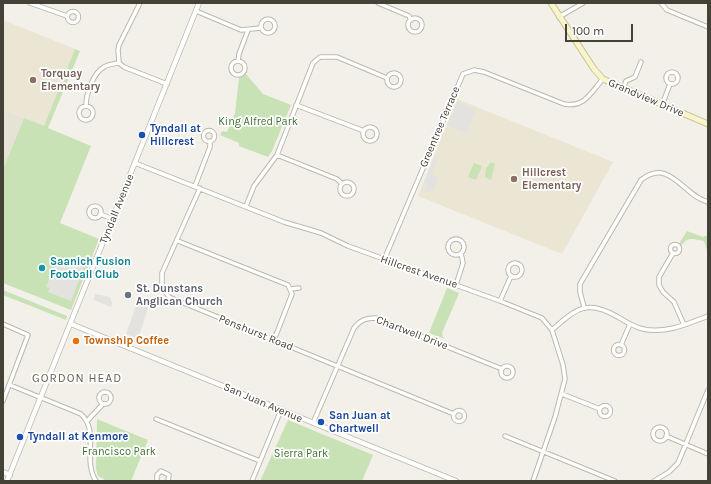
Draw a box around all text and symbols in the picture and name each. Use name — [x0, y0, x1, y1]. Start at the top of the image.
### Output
scale bar — [567, 16, 635, 42]
text: 100 m — [572, 24, 604, 38]
place label: Torquay Elementary — [41, 67, 100, 93]
marker: Torquay Elementary — [28, 75, 38, 85]
street label: Grandview Drive — [606, 76, 686, 120]
street label: Greentree Terrace — [417, 85, 463, 169]
park label: King Alfred Park — [218, 115, 298, 129]
place label: Tyndall at Hillcrest — [150, 122, 201, 148]
marker: Tyndall at Hillcrest — [137, 130, 147, 140]
place label: Hillcrest Elementary — [522, 166, 581, 192]
street label: Tyndall Avenue — [97, 172, 137, 246]
marker: Hillcrest Elementary — [509, 174, 519, 184]
street label: Hillcrest Avenue — [379, 253, 459, 291]
place label: Saanich Fusion Football Club — [50, 255, 131, 281]
marker: Saanich Fusion Football Club — [37, 263, 47, 273]
place label: St. Dunstans Anglican Church — [136, 282, 223, 308]
marker: St. Dunstans Anglican Church — [123, 290, 133, 300]
street label: Penshurst Road — [217, 312, 295, 354]
street label: Chartwell Drive — [374, 313, 450, 353]
place label: Township Coffee — [84, 334, 169, 348]
marker: Township Coffee — [71, 336, 81, 346]
district label: GORDON HEAD — [32, 372, 122, 386]
street label: San Juan Avenue — [222, 380, 304, 426]
place label: San Juan at Chartwell — [329, 409, 391, 435]
marker: San Juan at Chartwell — [316, 417, 326, 427]
place label: Tyndall at Kenmore — [28, 430, 128, 444]
marker: Tyndall at Kenmore — [15, 432, 25, 442]
park label: Francisco Park — [82, 445, 156, 459]
park label: Sierra Park — [274, 447, 328, 461]

